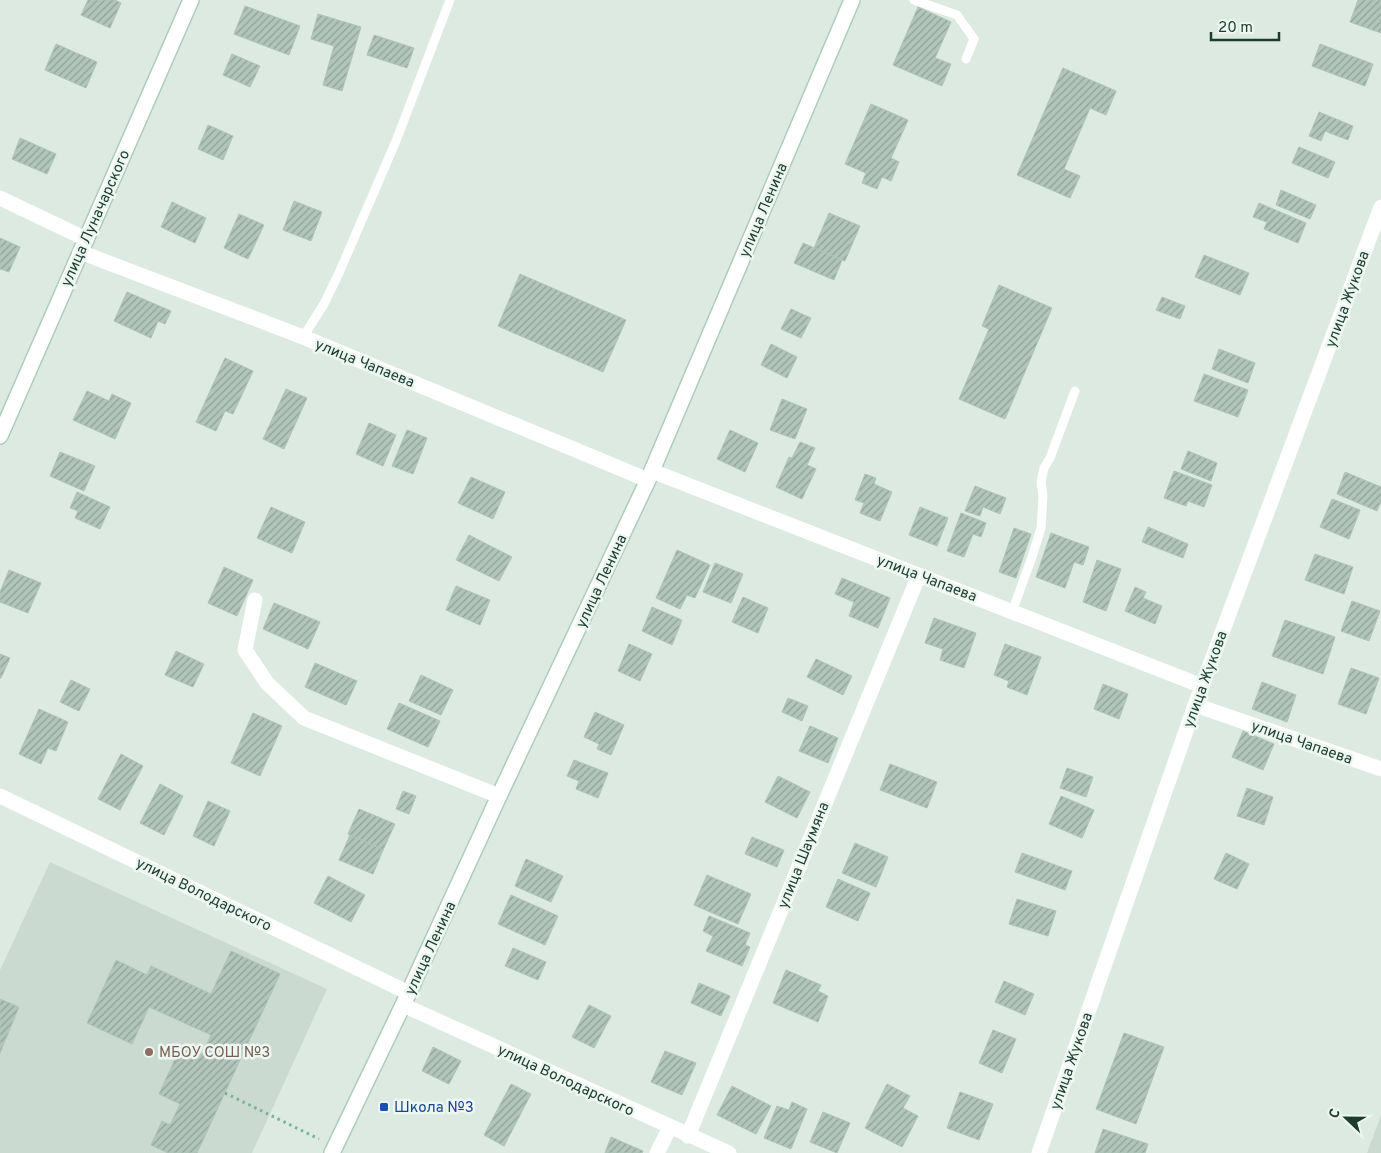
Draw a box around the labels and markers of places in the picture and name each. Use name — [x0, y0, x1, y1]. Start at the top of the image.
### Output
place label: МБОУ СОШ №3 — [159, 1044, 270, 1063]
marker: МБОУ СОШ №3 — [143, 1046, 155, 1058]
place label: Школа №3 — [394, 1099, 474, 1118]
marker: Школа №3 — [378, 1101, 390, 1113]

